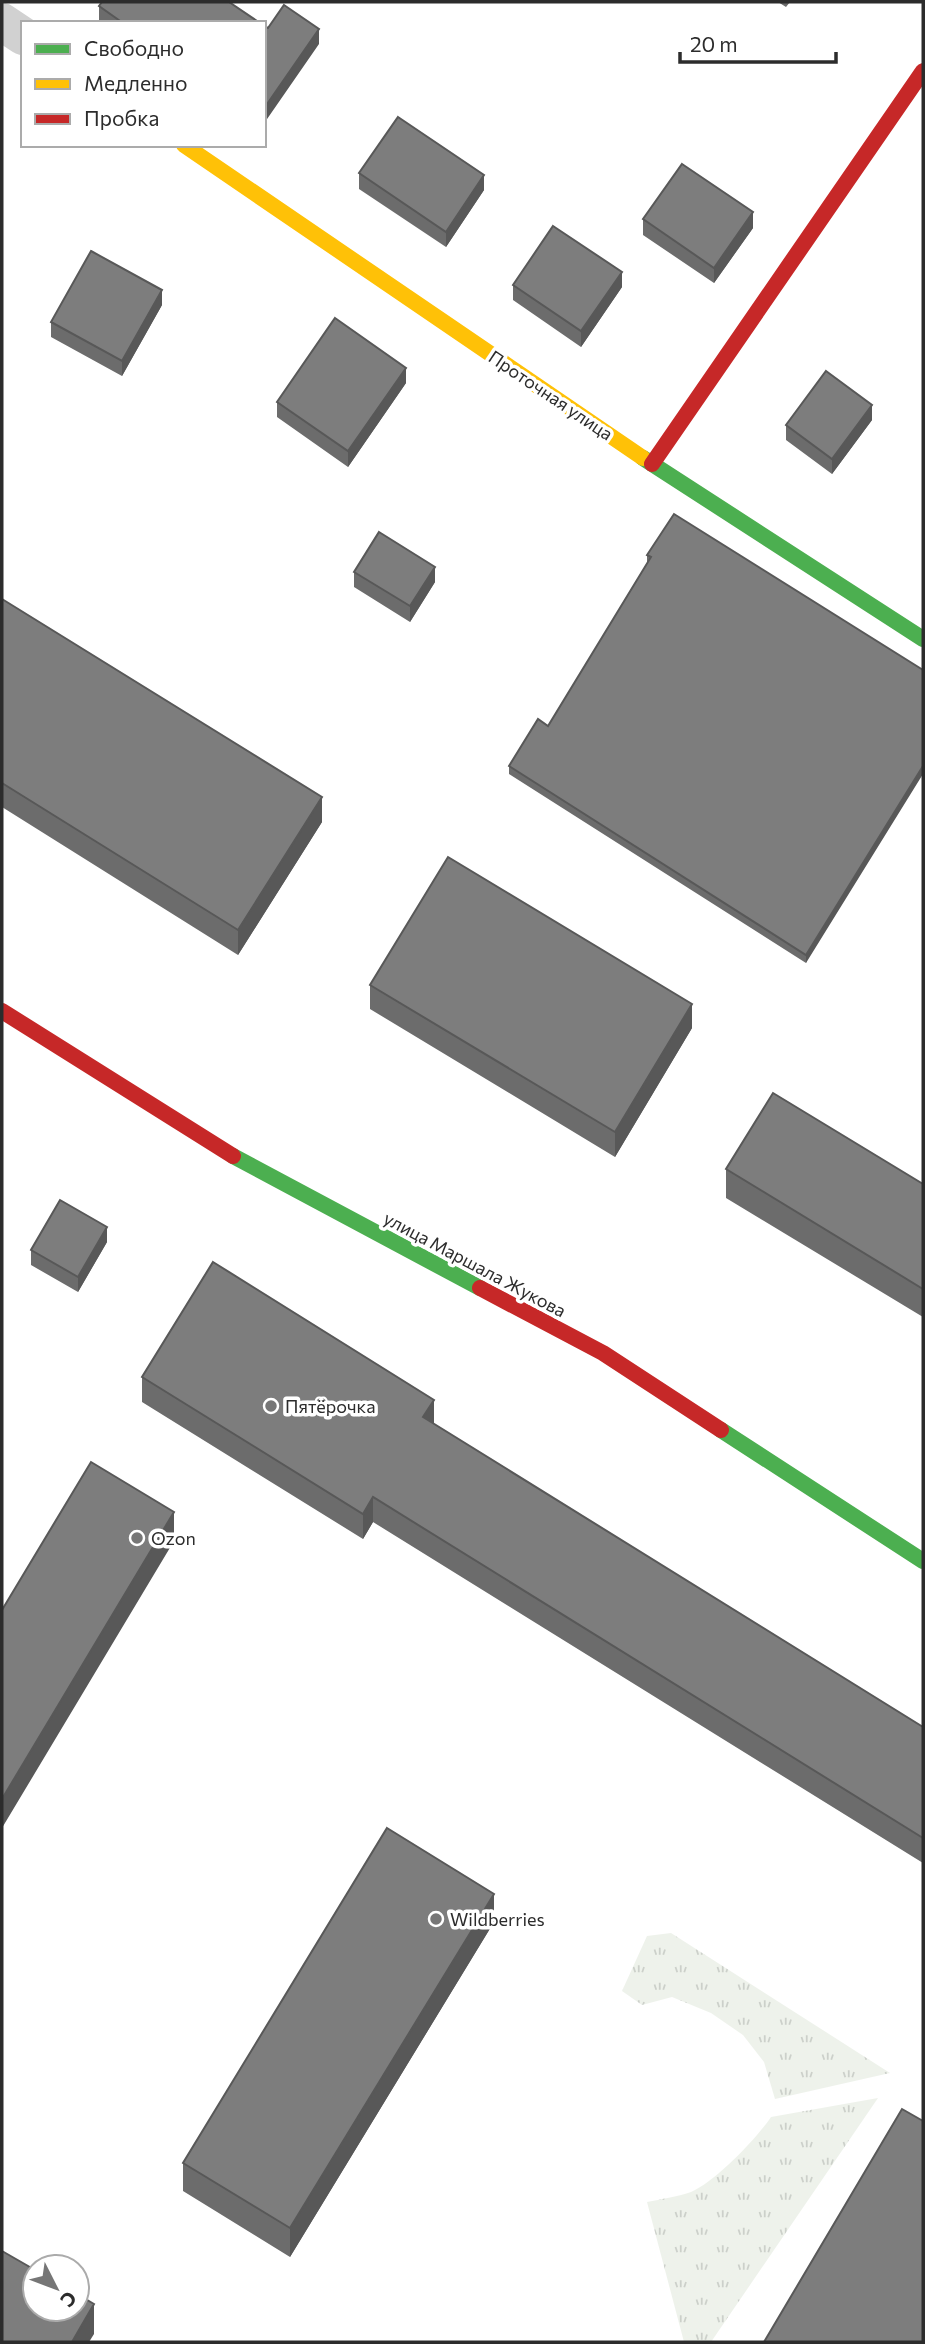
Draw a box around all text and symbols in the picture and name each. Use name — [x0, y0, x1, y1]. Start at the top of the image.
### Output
legend — [21, 21, 266, 147]
scale bar — [680, 21, 836, 65]
text: 20 m — [690, 31, 738, 56]
text: Свободно — [84, 35, 184, 60]
text: Медленно — [84, 70, 188, 95]
text: Пробка — [84, 105, 159, 130]
street label: Проточная улица — [485, 345, 617, 445]
street label: улица Маршала Жукова — [380, 1207, 570, 1321]
place label: Пятёрочка — [285, 1395, 376, 1417]
marker: Пятёрочка — [263, 1398, 279, 1414]
place label: Ozon — [151, 1527, 196, 1549]
marker: Ozon — [129, 1530, 145, 1546]
place label: Wildberries — [450, 1908, 545, 1930]
marker: Wildberries — [428, 1911, 444, 1927]
north arrow — [21, 2253, 91, 2323]
text: С — [56, 2287, 82, 2312]

